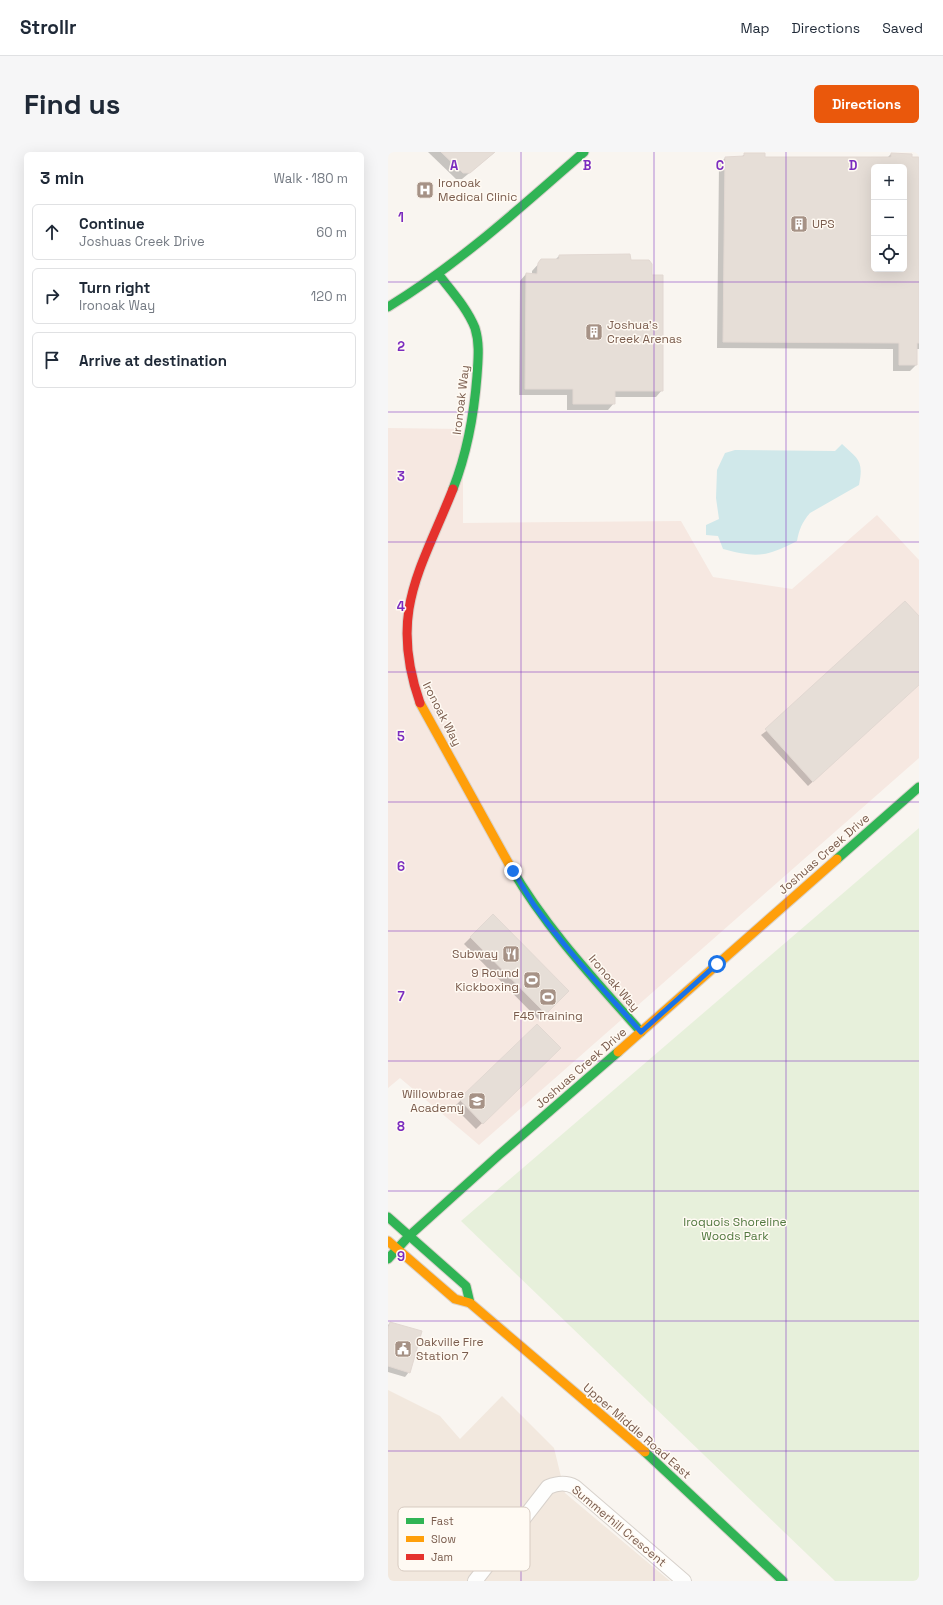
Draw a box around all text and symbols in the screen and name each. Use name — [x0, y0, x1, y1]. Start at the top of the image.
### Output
text: Strollr — [20, 15, 77, 40]
text: Map — [740, 19, 770, 37]
text: Directions — [792, 19, 860, 37]
text: Saved — [882, 19, 923, 37]
button: Directions — [814, 85, 919, 123]
text: Find us — [24, 86, 121, 122]
text: A — [450, 157, 459, 174]
text: B — [583, 157, 592, 174]
text: C — [716, 157, 724, 174]
text: D — [849, 157, 858, 174]
map controls — [871, 164, 907, 272]
button: + — [871, 164, 907, 200]
text: 3 min — [40, 167, 84, 189]
text: Walk · 180 m — [274, 170, 348, 187]
place label: Ironoak Medical Clinic — [438, 175, 517, 205]
hospital icon: Ironoak Medical Clinic — [415, 180, 435, 200]
button: − — [871, 200, 907, 236]
text: 1 — [398, 209, 404, 226]
text: Continue — [79, 214, 145, 233]
building icon: UPS — [789, 214, 809, 234]
place label: UPS — [812, 216, 835, 232]
icon: ahead — [41, 221, 63, 243]
text: 60 m — [316, 224, 347, 241]
text: Joshuas Creek Drive — [79, 233, 205, 250]
button: locate — [871, 236, 907, 272]
text: Turn right — [79, 278, 150, 297]
icon: right — [41, 285, 63, 307]
text: 120 m — [311, 288, 347, 305]
text: Ironoak Way — [79, 297, 155, 314]
place label: Joshua's Creek Arenas — [607, 317, 682, 347]
building icon: Joshua's Creek Arenas — [584, 322, 604, 342]
text: 2 — [397, 338, 405, 355]
icon: arrive — [41, 349, 63, 371]
text: Arrive at destination — [79, 351, 227, 370]
street label: Ironoak Way — [449, 364, 473, 436]
text: 3 — [397, 468, 405, 485]
text: 4 — [397, 598, 405, 615]
street label: Ironoak Way — [419, 679, 465, 749]
text: 5 — [397, 728, 405, 745]
street label: Joshuas Creek Drive — [775, 810, 873, 898]
text: 6 — [397, 858, 405, 875]
route end — [504, 862, 522, 880]
restaurant icon: Subway — [501, 944, 521, 964]
place label: Subway — [452, 946, 498, 962]
street label: Ironoak Way — [585, 951, 643, 1015]
route start — [708, 955, 726, 973]
place label: 9 Round Kickboxing — [455, 965, 519, 995]
sports icon: 9 Round Kickboxing — [522, 970, 542, 990]
sports icon: F45 Training — [538, 987, 558, 1007]
text: 7 — [397, 988, 405, 1005]
place label: F45 Training — [513, 1008, 583, 1024]
street label: Joshuas Creek Drive — [532, 1024, 630, 1112]
place label: Willowbrae Academy — [402, 1086, 464, 1116]
school or university icon: Willowbrae Academy — [467, 1091, 487, 1111]
text: 8 — [397, 1118, 405, 1135]
park label: Iroquois Shoreline Woods Park — [683, 1214, 787, 1244]
text: 9 — [397, 1248, 405, 1265]
place label: Oakville Fire Station 7 — [416, 1334, 484, 1364]
public building icon: Oakville Fire Station 7 — [393, 1339, 413, 1359]
street label: Upper Middle Road East — [580, 1380, 694, 1482]
street label: Summerhill Crescent — [568, 1482, 670, 1570]
legend — [398, 1507, 530, 1571]
text: Fast — [431, 1514, 454, 1528]
text: Slow — [431, 1532, 456, 1546]
text: Jam — [431, 1550, 453, 1564]

